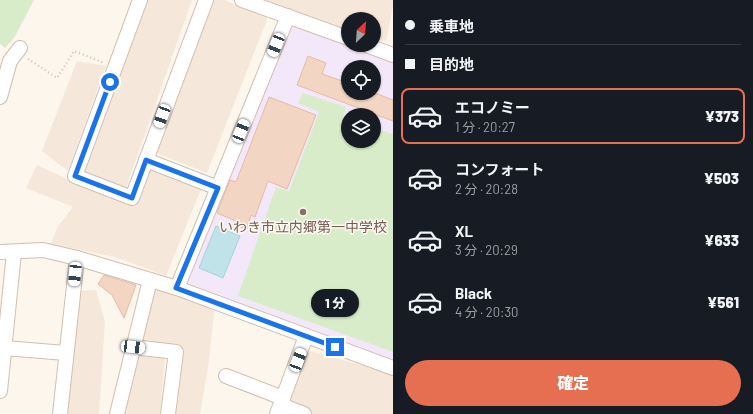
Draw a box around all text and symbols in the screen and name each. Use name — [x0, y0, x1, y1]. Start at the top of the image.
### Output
north arrow — [341, 12, 381, 52]
map controls — [341, 12, 381, 148]
text: 乗車地 — [429, 17, 474, 35]
car — [266, 32, 286, 58]
text: 目的地 — [429, 55, 474, 73]
button: locate — [341, 60, 381, 100]
route start — [101, 73, 119, 91]
icon: car — [407, 98, 443, 134]
text: エコノミー — [455, 98, 530, 116]
car — [152, 103, 172, 129]
text: ¥373 — [705, 107, 739, 125]
button: layers — [341, 108, 381, 148]
car — [231, 118, 251, 144]
text: 1 分 · 20:27 — [455, 119, 515, 135]
icon: car — [407, 160, 443, 196]
text: コンフォート — [455, 160, 545, 178]
text: ¥503 — [704, 169, 739, 187]
text: 2 分 · 20:28 — [455, 181, 518, 197]
marker: いわき市立内郷第一中学校 — [298, 207, 308, 217]
place label: いわき市立内郷第一中学校 — [219, 218, 387, 235]
icon: car — [407, 222, 443, 258]
text: XL — [455, 222, 473, 240]
text: ¥633 — [704, 231, 739, 249]
text: 3 分 · 20:29 — [455, 242, 518, 258]
car — [68, 261, 82, 287]
icon: car — [407, 284, 443, 320]
text: Black — [455, 284, 492, 302]
callout: 1 分 — [311, 289, 359, 317]
text: ¥561 — [707, 293, 739, 311]
text: 1 分 — [325, 295, 345, 311]
text: 4 分 · 20:30 — [455, 304, 518, 320]
route end — [326, 338, 344, 356]
car — [120, 340, 146, 354]
car — [288, 347, 308, 373]
button: 確定 — [405, 360, 741, 406]

